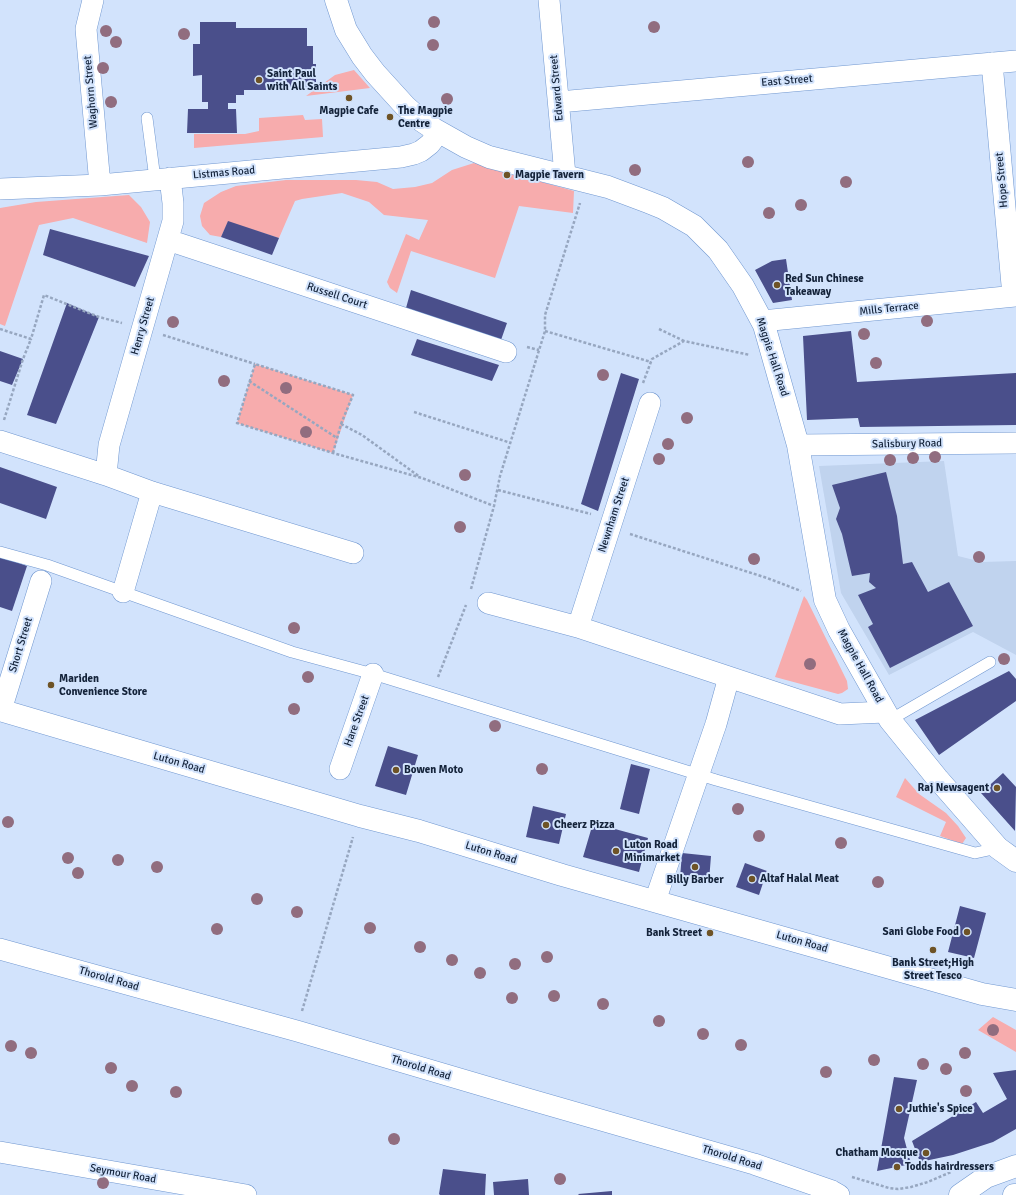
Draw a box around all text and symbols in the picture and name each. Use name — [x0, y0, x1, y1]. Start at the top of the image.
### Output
street label: Edward Street — [548, 54, 566, 122]
street label: Waghorn Street — [81, 55, 101, 129]
place label: Saint Paul with All Saints — [267, 67, 337, 93]
street label: East Street — [761, 72, 813, 90]
marker: Saint Paul with All Saints — [254, 75, 264, 85]
marker: Magpie Cafe — [344, 93, 354, 103]
place label: Magpie Cafe — [319, 104, 379, 118]
place label: The Magpie Centre — [398, 104, 453, 130]
marker: The Magpie Centre — [385, 112, 395, 122]
street label: Hope Street — [993, 152, 1011, 208]
street label: Listmas Road — [192, 164, 256, 182]
place label: Magpie Tavern — [515, 168, 584, 182]
marker: Magpie Tavern — [502, 170, 512, 180]
place label: Red Sun Chinese Takeaway — [785, 272, 864, 298]
street label: Russell Court — [305, 280, 369, 312]
marker: Red Sun Chinese Takeaway — [772, 280, 782, 290]
street label: Henry Street — [128, 296, 158, 356]
street label: Mills Terrace — [859, 299, 919, 319]
street label: Magpie Hall Road — [753, 316, 791, 398]
street label: Salisbury Road — [872, 437, 942, 451]
street label: Newnham Street — [596, 476, 632, 554]
street label: Short Street — [6, 616, 36, 674]
street label: Magpie Hall Road — [834, 627, 886, 705]
place label: Mariden Convenience Store — [59, 672, 147, 698]
marker: Mariden Convenience Store — [46, 680, 56, 690]
street label: Hare Street — [342, 694, 372, 748]
street label: Luton Road — [152, 749, 206, 777]
place label: Bowen Moto — [404, 763, 463, 777]
marker: Bowen Moto — [391, 765, 401, 775]
place label: Raj Newsagent — [918, 781, 989, 795]
marker: Raj Newsagent — [992, 783, 1002, 793]
place label: Cheerz Pizza — [554, 818, 615, 832]
marker: Cheerz Pizza — [541, 820, 551, 830]
place label: Luton Road Minimarket — [624, 838, 680, 864]
street label: Luton Road — [464, 839, 518, 867]
marker: Luton Road Minimarket — [611, 846, 621, 856]
marker: Billy Barber — [690, 862, 700, 872]
place label: Altaf Halal Meat — [760, 872, 839, 886]
place label: Billy Barber — [666, 873, 724, 887]
marker: Altaf Halal Meat — [747, 874, 757, 884]
place label: Sani Globe Food — [883, 925, 959, 939]
place label: Bank Street — [646, 926, 702, 940]
marker: Sani Globe Food — [962, 927, 972, 937]
marker: Bank Street — [705, 928, 715, 938]
street label: Luton Road — [775, 928, 829, 956]
marker: Bank Street;High Street Tesco — [928, 945, 938, 955]
place label: Bank Street;High Street Tesco — [892, 956, 974, 982]
street label: Thorold Road — [78, 964, 140, 994]
street label: Thorold Road — [390, 1053, 452, 1083]
place label: Juthie's Spice — [907, 1102, 973, 1116]
marker: Juthie's Spice — [894, 1104, 904, 1114]
street label: Thorold Road — [701, 1143, 763, 1173]
place label: Chatham Mosque — [836, 1146, 918, 1160]
marker: Chatham Mosque — [921, 1148, 931, 1158]
place label: Todds hairdressers — [905, 1160, 994, 1174]
street label: Seymour Road — [89, 1162, 157, 1186]
marker: Todds hairdressers — [892, 1162, 902, 1172]

